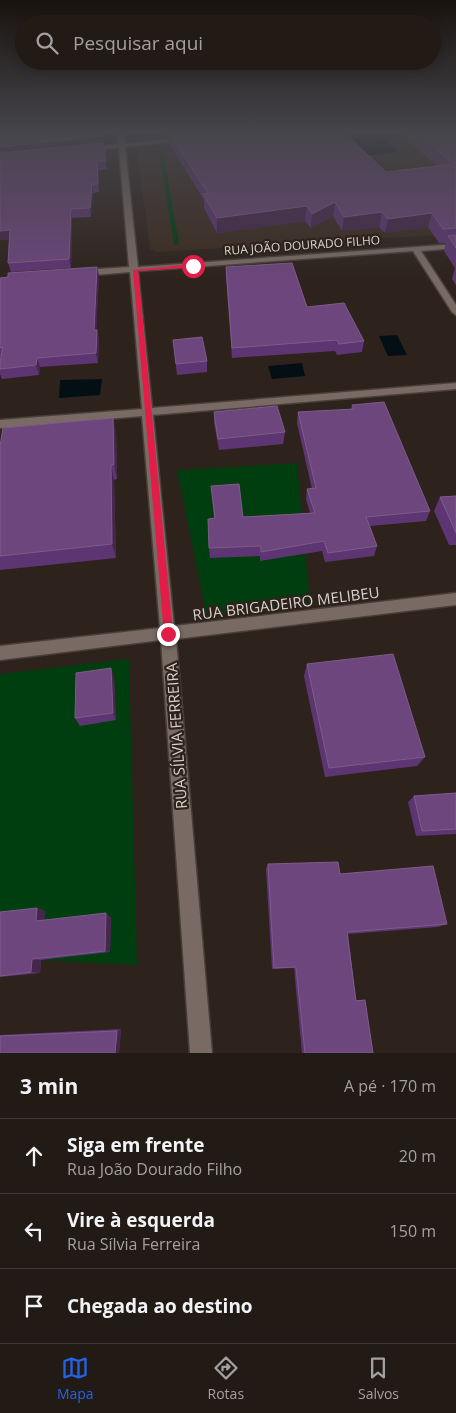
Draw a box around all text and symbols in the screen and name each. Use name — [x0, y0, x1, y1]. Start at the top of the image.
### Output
search box — [15, 15, 441, 70]
icon: search — [33, 29, 61, 57]
text: Pesquisar aqui — [73, 30, 203, 56]
street label: RUA JOÃO DOURADO FILHO — [223, 231, 381, 259]
route start — [182, 255, 205, 278]
street label: RUA BRIGADEIRO MELIBEU — [191, 582, 381, 624]
route end — [157, 623, 180, 646]
street label: RUA SÍLVIA FERREIRA — [161, 662, 191, 810]
text: 3 min — [20, 1072, 78, 1100]
text: A pé · 170 m — [344, 1075, 436, 1097]
text: Siga em frente — [67, 1132, 204, 1158]
icon: ahead — [20, 1142, 48, 1170]
text: 20 m — [399, 1145, 436, 1167]
text: Rua João Dourado Filho — [67, 1158, 242, 1180]
text: Vire à esquerda — [67, 1207, 215, 1233]
icon: left — [20, 1217, 48, 1245]
text: 150 m — [390, 1220, 436, 1242]
text: Rua Sílvia Ferreira — [67, 1233, 200, 1255]
icon: arrive — [20, 1292, 48, 1320]
text: Chegada ao destino — [67, 1293, 253, 1319]
tab: Mapa — [57, 1354, 94, 1403]
tab: Rotas — [208, 1354, 244, 1403]
tab: Salvos — [358, 1354, 399, 1403]

